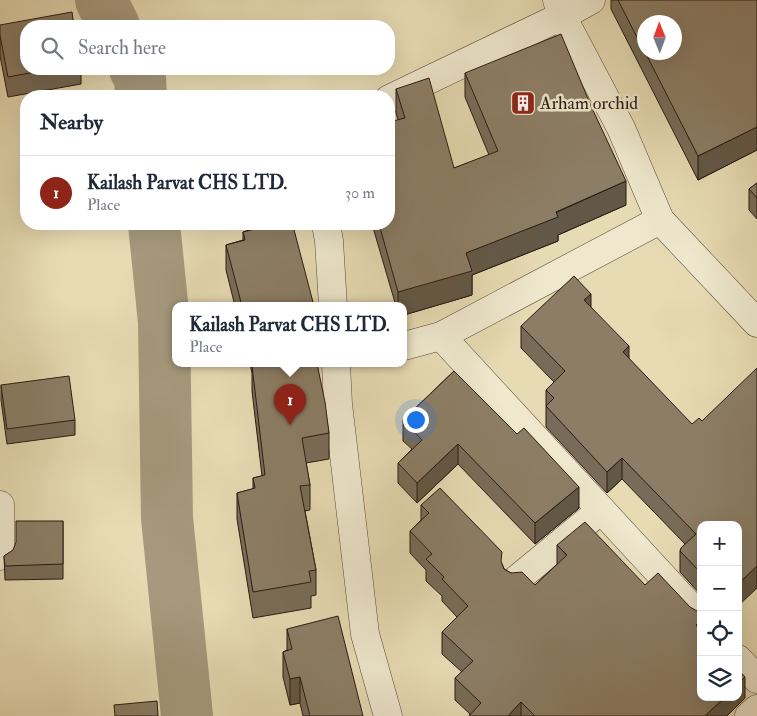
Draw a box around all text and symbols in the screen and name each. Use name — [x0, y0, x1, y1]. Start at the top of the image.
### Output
north arrow — [637, 15, 682, 60]
search box — [20, 20, 395, 75]
icon: search — [38, 34, 66, 62]
text: Search here — [78, 36, 166, 60]
building icon: Arham orchid — [510, 90, 536, 116]
place label: Arham orchid — [539, 92, 638, 115]
text: Nearby — [40, 109, 103, 136]
text: Kailash Parvat CHS LTD. — [87, 171, 287, 195]
text: 1 — [53, 183, 59, 203]
text: 30 m — [345, 183, 375, 203]
text: Place — [87, 195, 120, 215]
popup — [172, 302, 407, 367]
text: Kailash Parvat CHS LTD. — [189, 313, 390, 337]
text: Place — [189, 337, 223, 357]
pin: 1 — [274, 384, 306, 425]
your location — [403, 407, 429, 433]
map controls — [697, 521, 742, 701]
button: + — [697, 521, 742, 566]
button: − — [697, 566, 742, 611]
button: locate — [697, 611, 742, 656]
button: layers — [697, 656, 742, 701]

